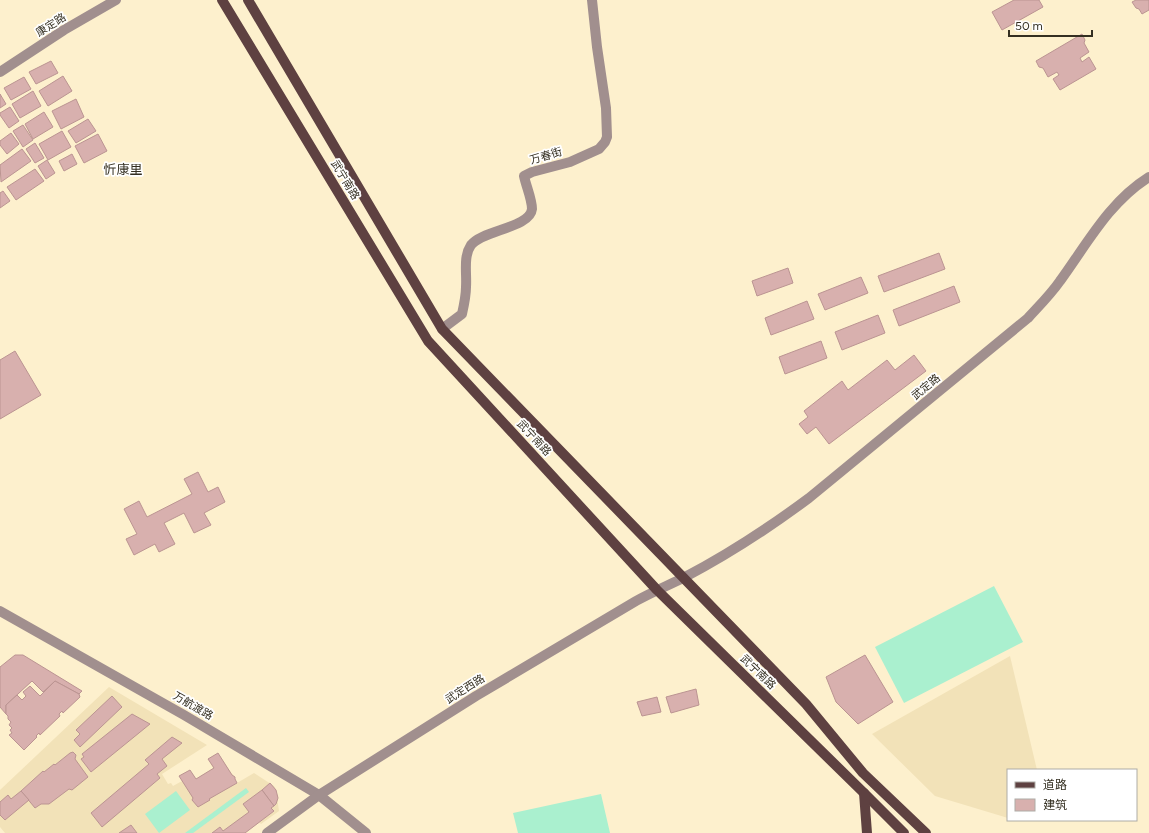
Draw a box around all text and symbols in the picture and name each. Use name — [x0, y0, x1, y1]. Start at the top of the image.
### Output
street label: 康定路 — [34, 11, 68, 39]
scale bar — [1009, 12, 1092, 38]
text: 50 m — [1015, 19, 1043, 33]
street label: 万春街 — [528, 145, 564, 167]
street label: 武宁南路 — [328, 158, 362, 202]
district label: 忻康里 — [103, 162, 143, 177]
street label: 武定路 — [909, 371, 943, 403]
street label: 武宁南路 — [514, 417, 554, 459]
street label: 武宁南路 — [738, 652, 778, 692]
street label: 武定西路 — [443, 672, 487, 706]
street label: 万航渡路 — [171, 689, 215, 723]
legend — [1007, 769, 1137, 821]
text: 道路 — [1043, 778, 1067, 792]
text: 建筑 — [1043, 798, 1067, 812]

